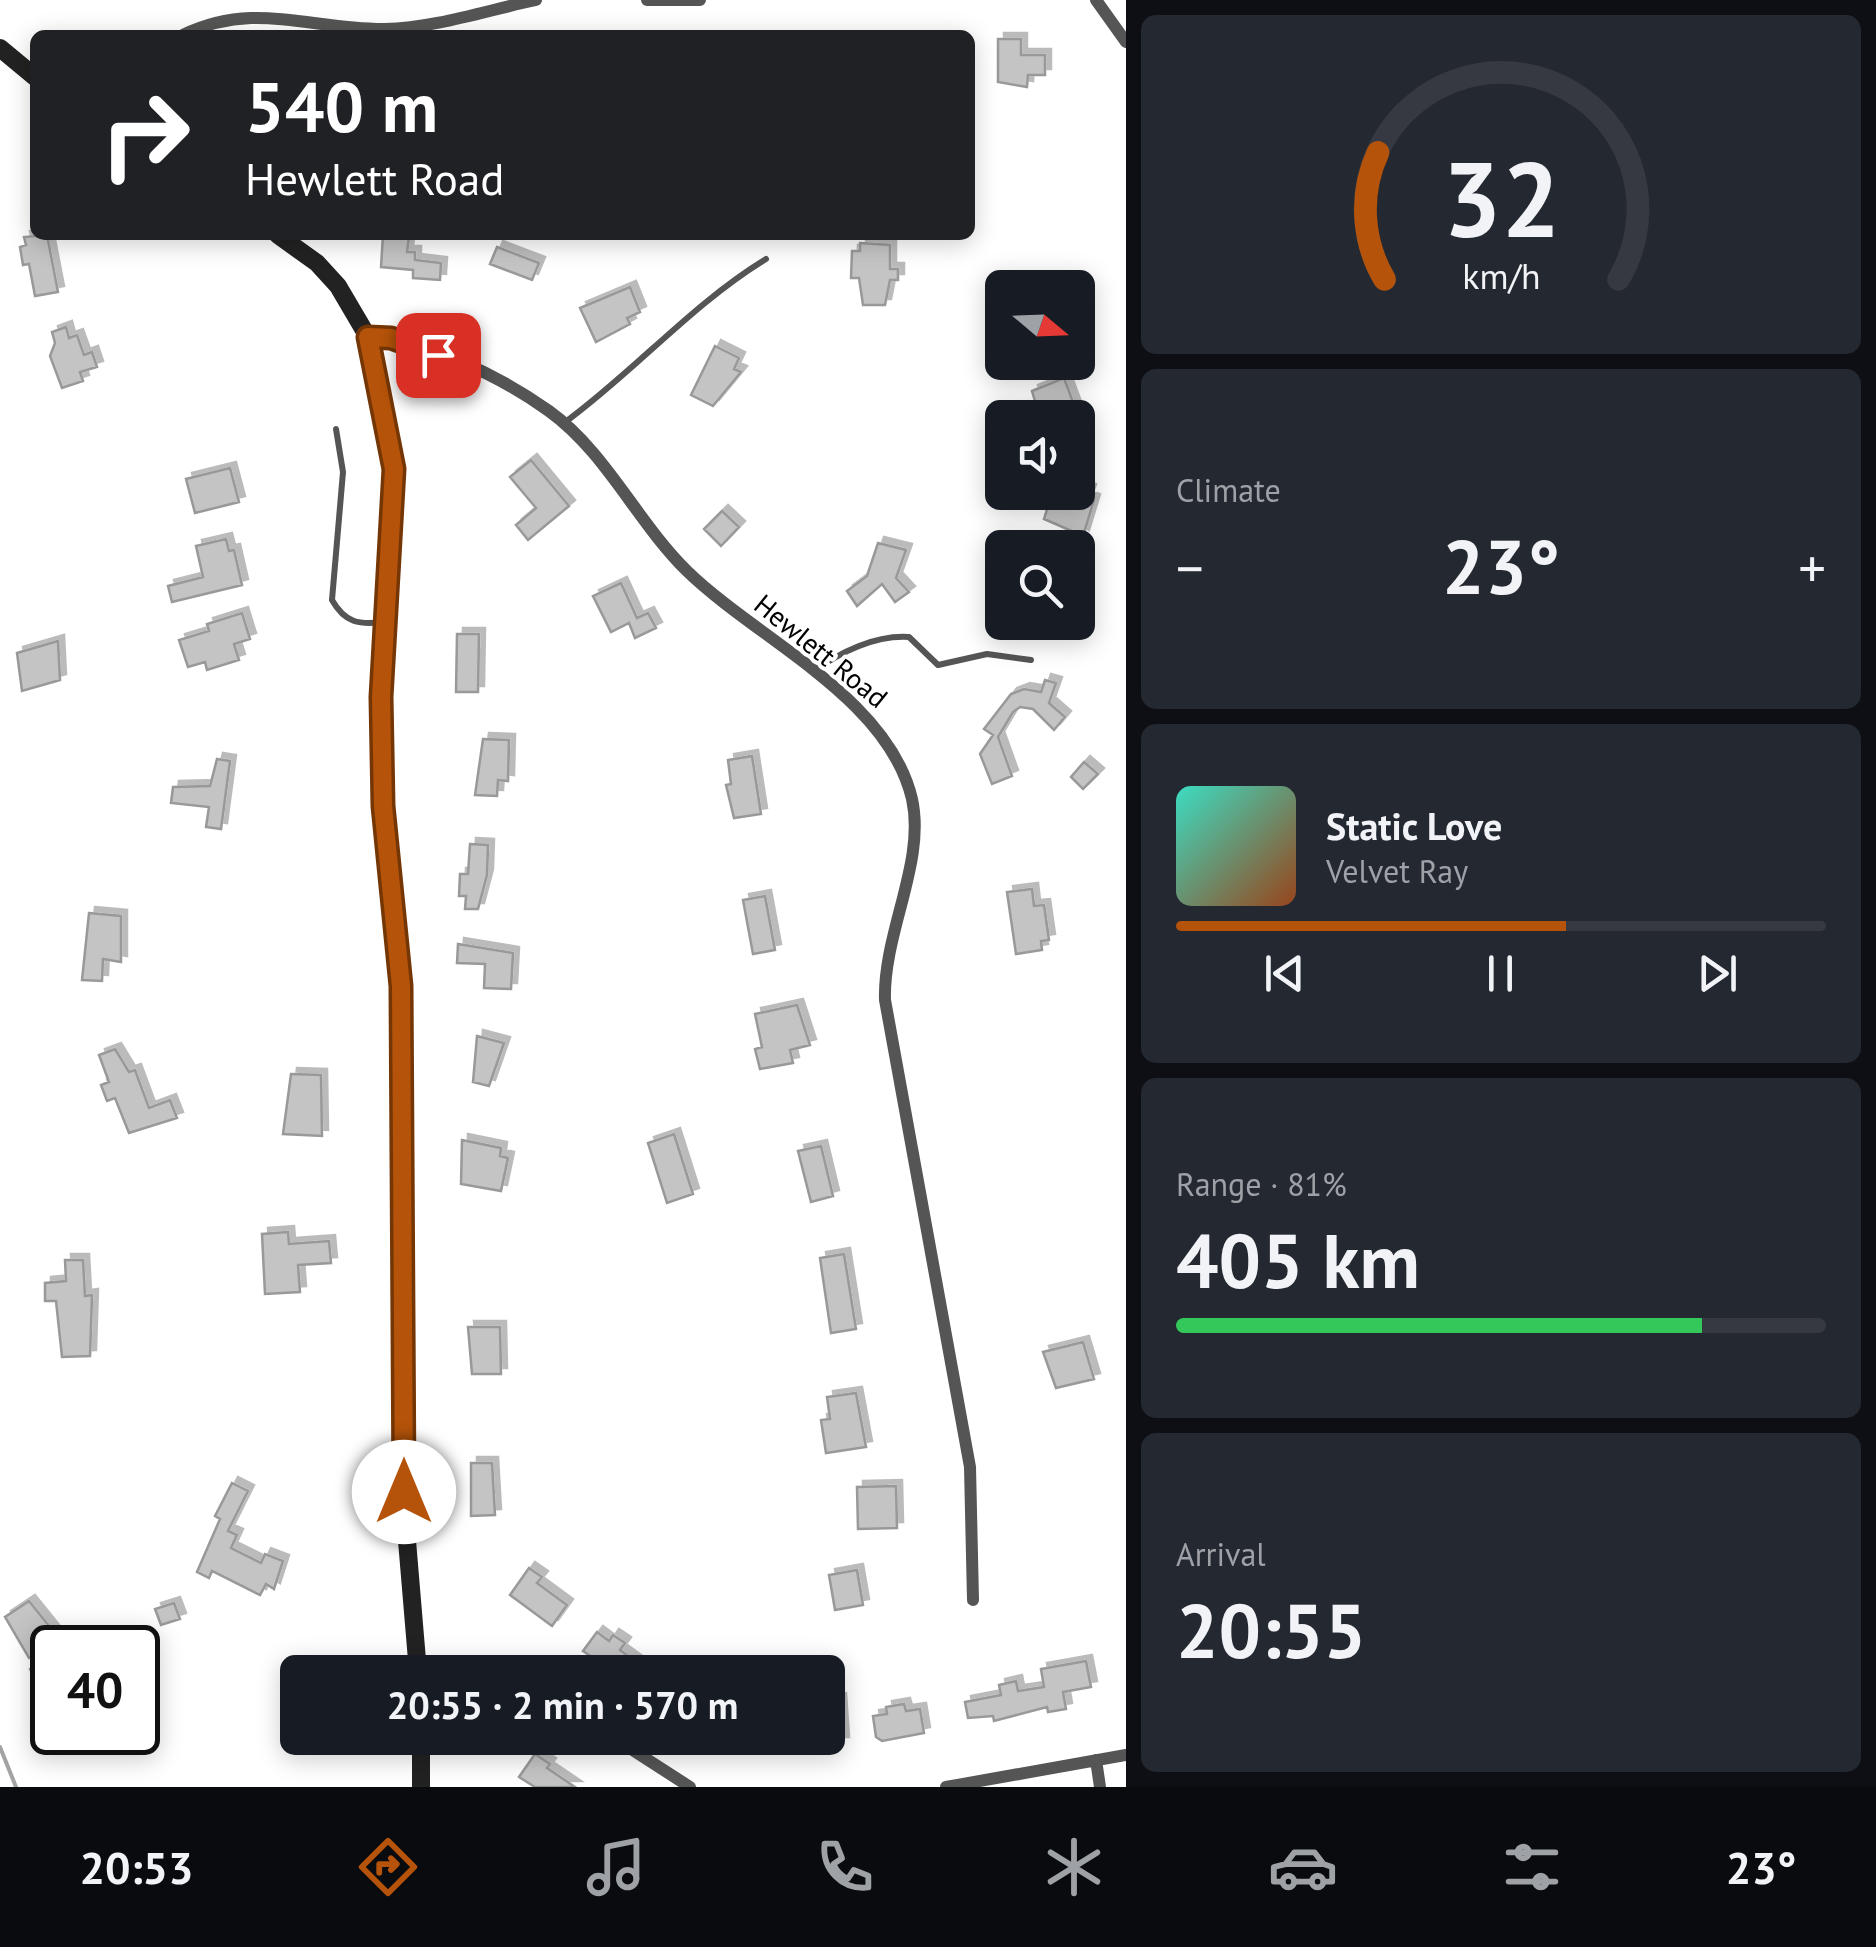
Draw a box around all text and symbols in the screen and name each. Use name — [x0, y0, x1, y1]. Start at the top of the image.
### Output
text: 540 m — [245, 61, 438, 151]
icon: right — [80, 70, 210, 200]
text: 32 — [1442, 131, 1560, 266]
text: Hewlett Road — [245, 149, 504, 207]
text: km/h — [1462, 253, 1540, 299]
north arrow — [985, 270, 1095, 380]
map controls — [985, 270, 1095, 640]
pin — [396, 313, 481, 398]
icon: arrive — [411, 328, 466, 383]
button: sound — [985, 400, 1095, 510]
text: Climate — [1176, 469, 1281, 511]
text: 23° — [1442, 518, 1560, 615]
button: search — [985, 530, 1095, 640]
text: − — [1176, 532, 1204, 603]
text: + — [1798, 532, 1826, 603]
street label: Hewlett Road — [747, 585, 896, 716]
text: Static Love — [1326, 801, 1502, 850]
text: Velvet Ray — [1326, 850, 1468, 892]
icon: previous — [1257, 946, 1312, 1001]
icon: pause — [1473, 946, 1528, 1001]
icon: next — [1690, 946, 1745, 1001]
text: Range · 81% — [1176, 1163, 1347, 1205]
text: 405 km — [1176, 1212, 1420, 1309]
position arrow — [352, 1440, 456, 1544]
text: Arrival — [1176, 1533, 1266, 1575]
text: 20:55 — [1176, 1582, 1366, 1679]
speed limit sign: 40 — [30, 1625, 160, 1755]
text: 20:55 · 2 min · 570 m — [387, 1680, 738, 1729]
icon: directions — [353, 1832, 423, 1902]
icon: music — [581, 1832, 651, 1902]
icon: phone — [810, 1832, 880, 1902]
icon: climate — [1039, 1832, 1109, 1902]
icon: car — [1268, 1832, 1338, 1902]
icon: filters — [1497, 1832, 1567, 1902]
text: 20:53 — [79, 1838, 194, 1896]
text: 23° — [1726, 1838, 1797, 1896]

